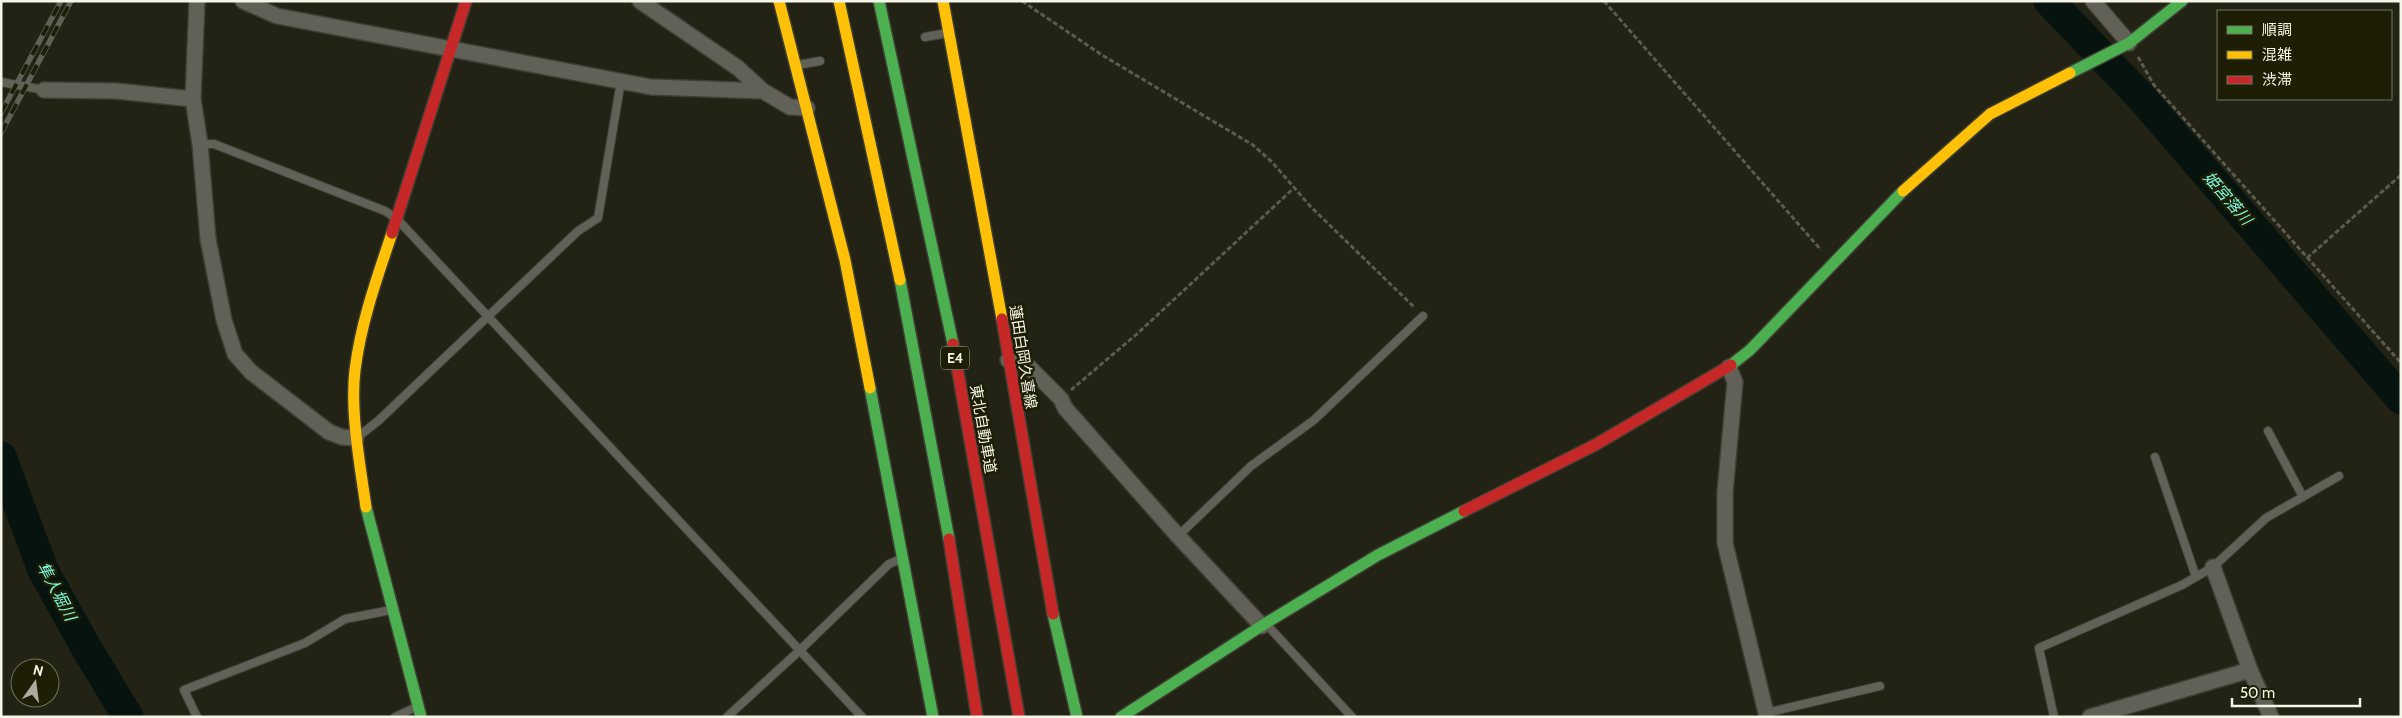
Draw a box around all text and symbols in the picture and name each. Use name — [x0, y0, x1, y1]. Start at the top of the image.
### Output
legend — [2217, 10, 2392, 100]
text: 順調 — [2262, 21, 2292, 39]
text: 混雑 — [2262, 46, 2292, 64]
text: 渋滞 — [2262, 71, 2292, 89]
water label: 姫宮落川 — [2199, 168, 2257, 230]
street label: 蓮田白岡久喜線 — [1006, 304, 1040, 410]
road number: E4 — [941, 346, 969, 369]
street label: 東北自動車道 — [966, 383, 1000, 475]
water label: 隼人堀川 — [33, 559, 81, 626]
north arrow — [10, 658, 60, 708]
text: N — [31, 660, 45, 680]
scale bar — [2232, 676, 2360, 708]
text: 50 m — [2240, 684, 2275, 702]

